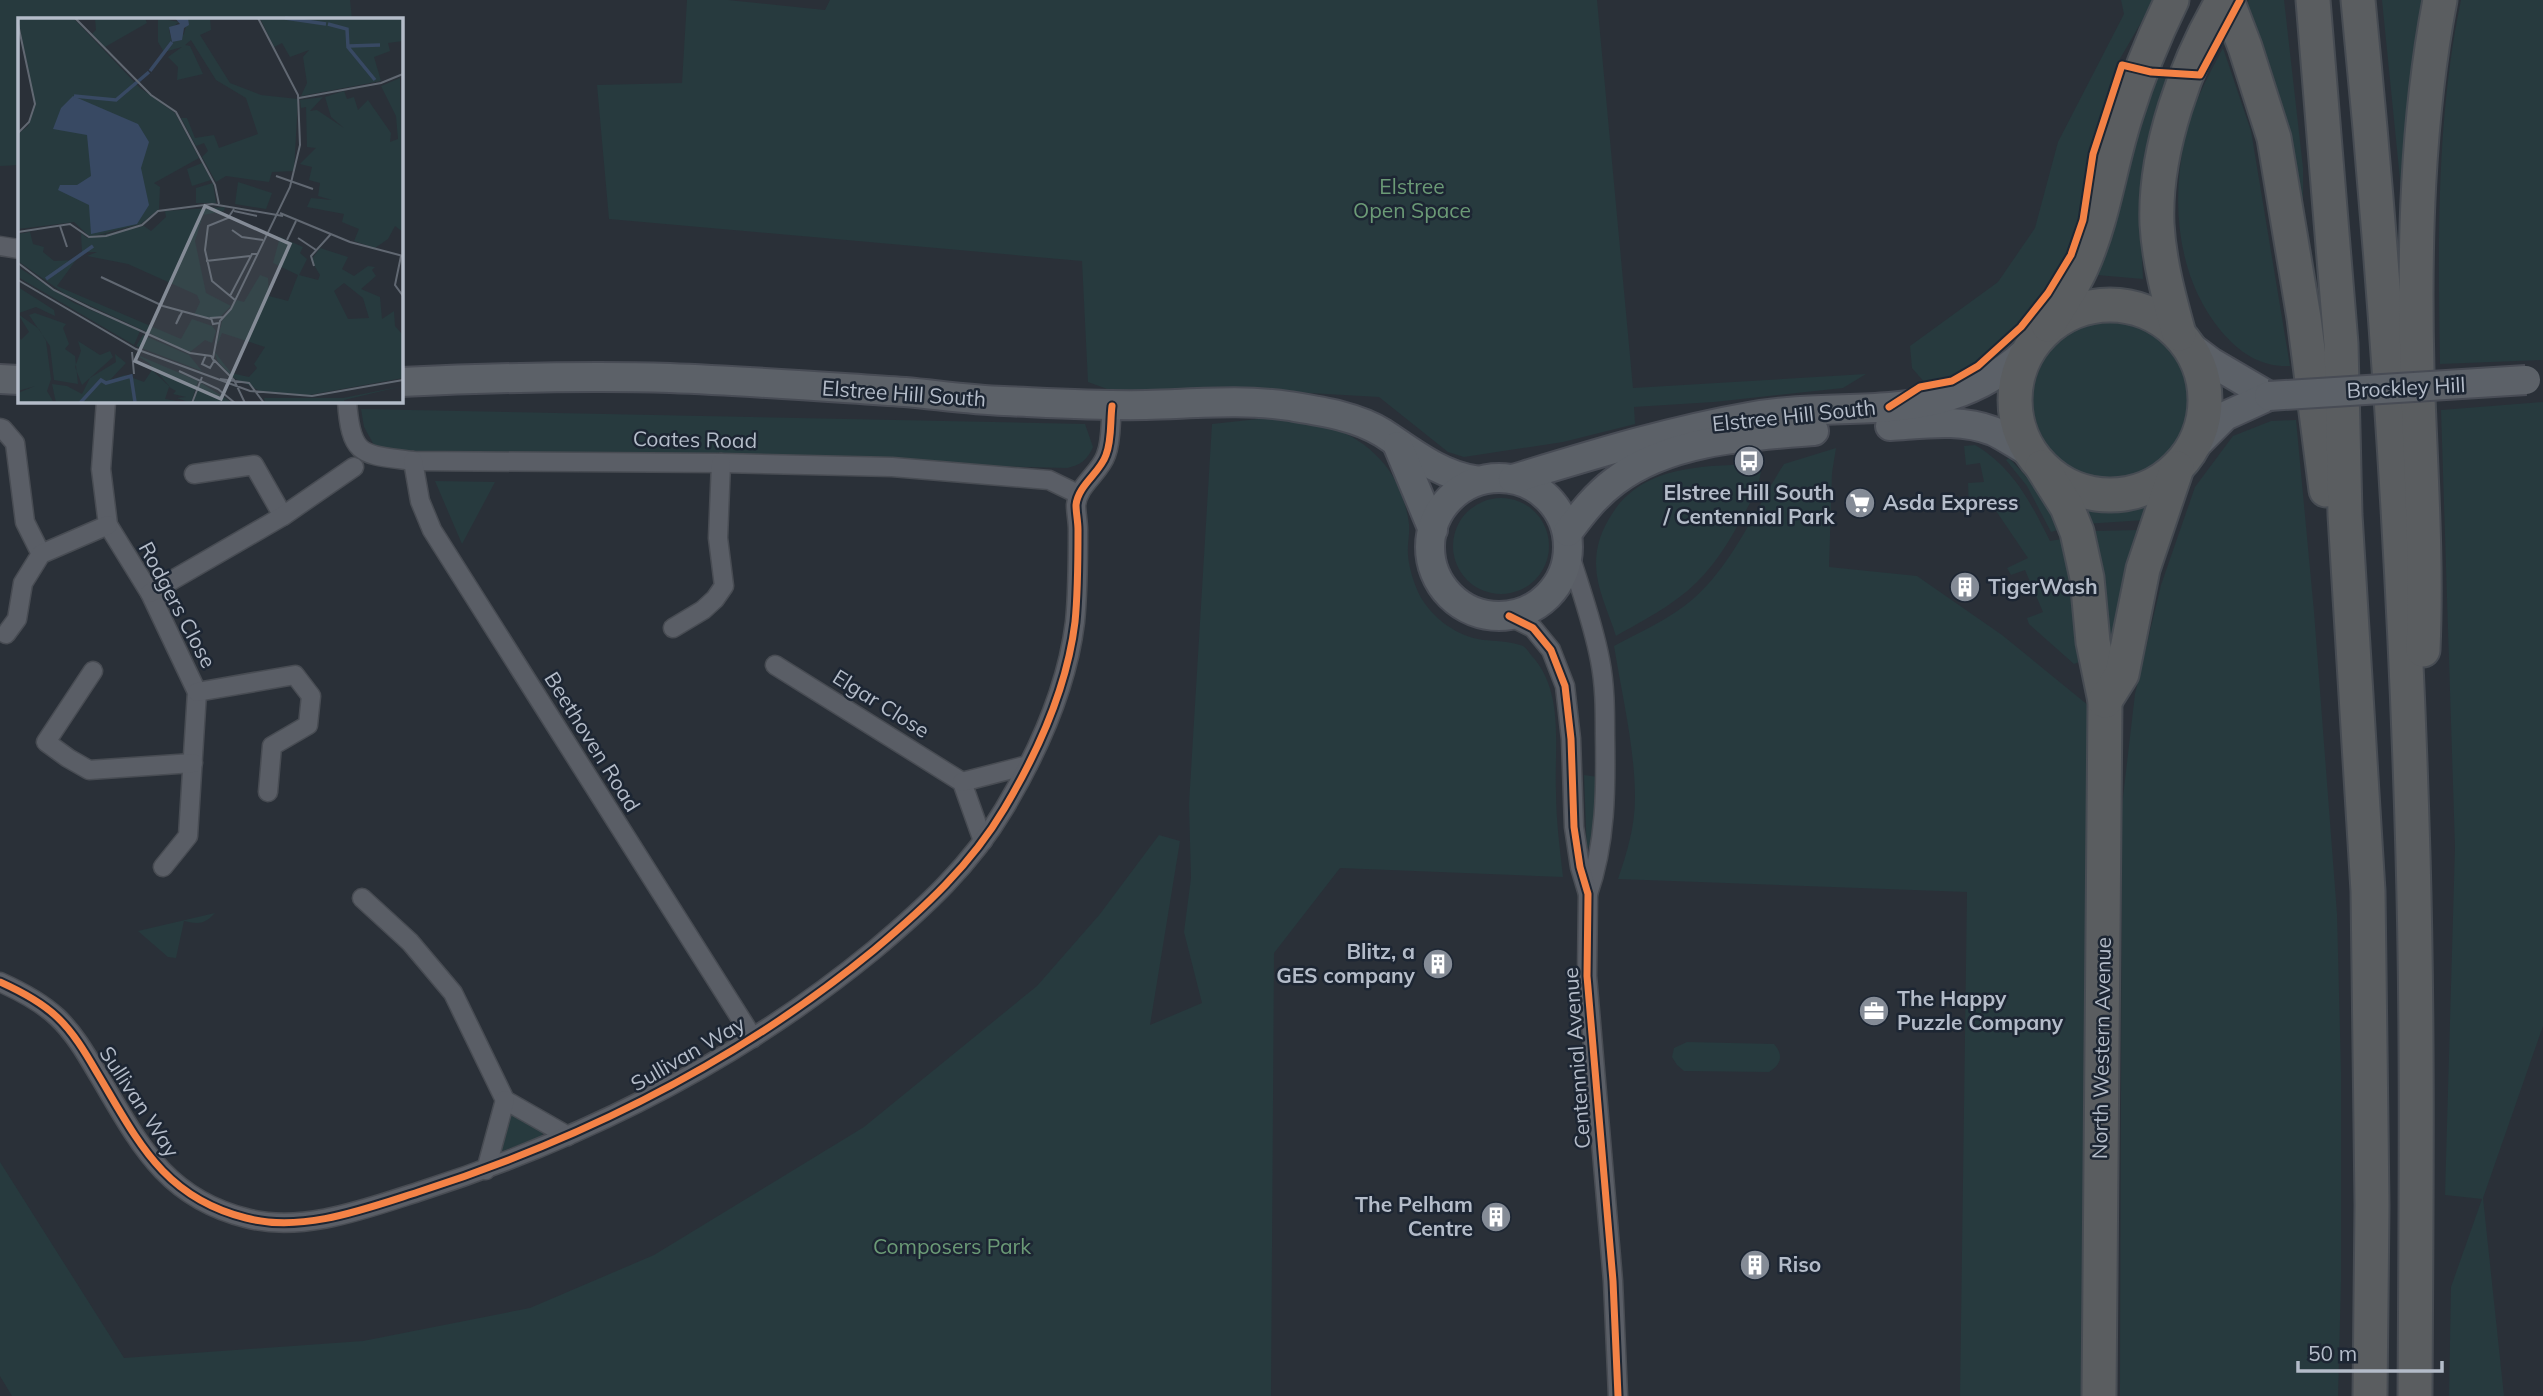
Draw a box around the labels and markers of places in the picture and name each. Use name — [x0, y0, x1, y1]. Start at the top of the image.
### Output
bus stop icon: Elstree Hill South / Centennial Park — [1732, 444, 1766, 478]
place label: Elstree Hill South / Centennial Park — [1662, 479, 1835, 529]
supermarket icon: Asda Express — [1843, 486, 1877, 520]
place label: Asda Express — [1883, 489, 2019, 515]
building icon: TigerWash — [1948, 570, 1982, 604]
place label: TigerWash — [1988, 573, 2098, 599]
place label: Blitz, a GES company — [1276, 938, 1416, 988]
building icon: Blitz, a GES company — [1421, 947, 1455, 981]
place label: The Happy Puzzle Company — [1897, 985, 2064, 1035]
office icon: The Happy Puzzle Company — [1857, 994, 1891, 1028]
place label: The Pelham Centre — [1355, 1191, 1473, 1241]
building icon: The Pelham Centre — [1479, 1200, 1513, 1234]
building icon: Riso — [1738, 1248, 1772, 1282]
place label: Riso — [1778, 1251, 1821, 1277]

